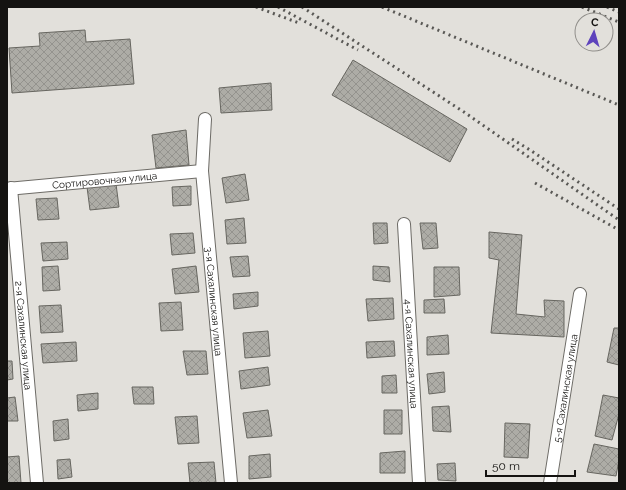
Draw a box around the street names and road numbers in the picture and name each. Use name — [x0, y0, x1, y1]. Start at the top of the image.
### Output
street label: Сортировочная улица — [52, 170, 158, 190]
street label: 3-я Сахалинская улица — [204, 246, 225, 356]
street label: 2-я Сахалинская улица — [14, 280, 34, 390]
street label: 4-я Сахалинская улица — [403, 299, 420, 409]
street label: 5-я Сахалинская улица — [551, 333, 579, 443]

